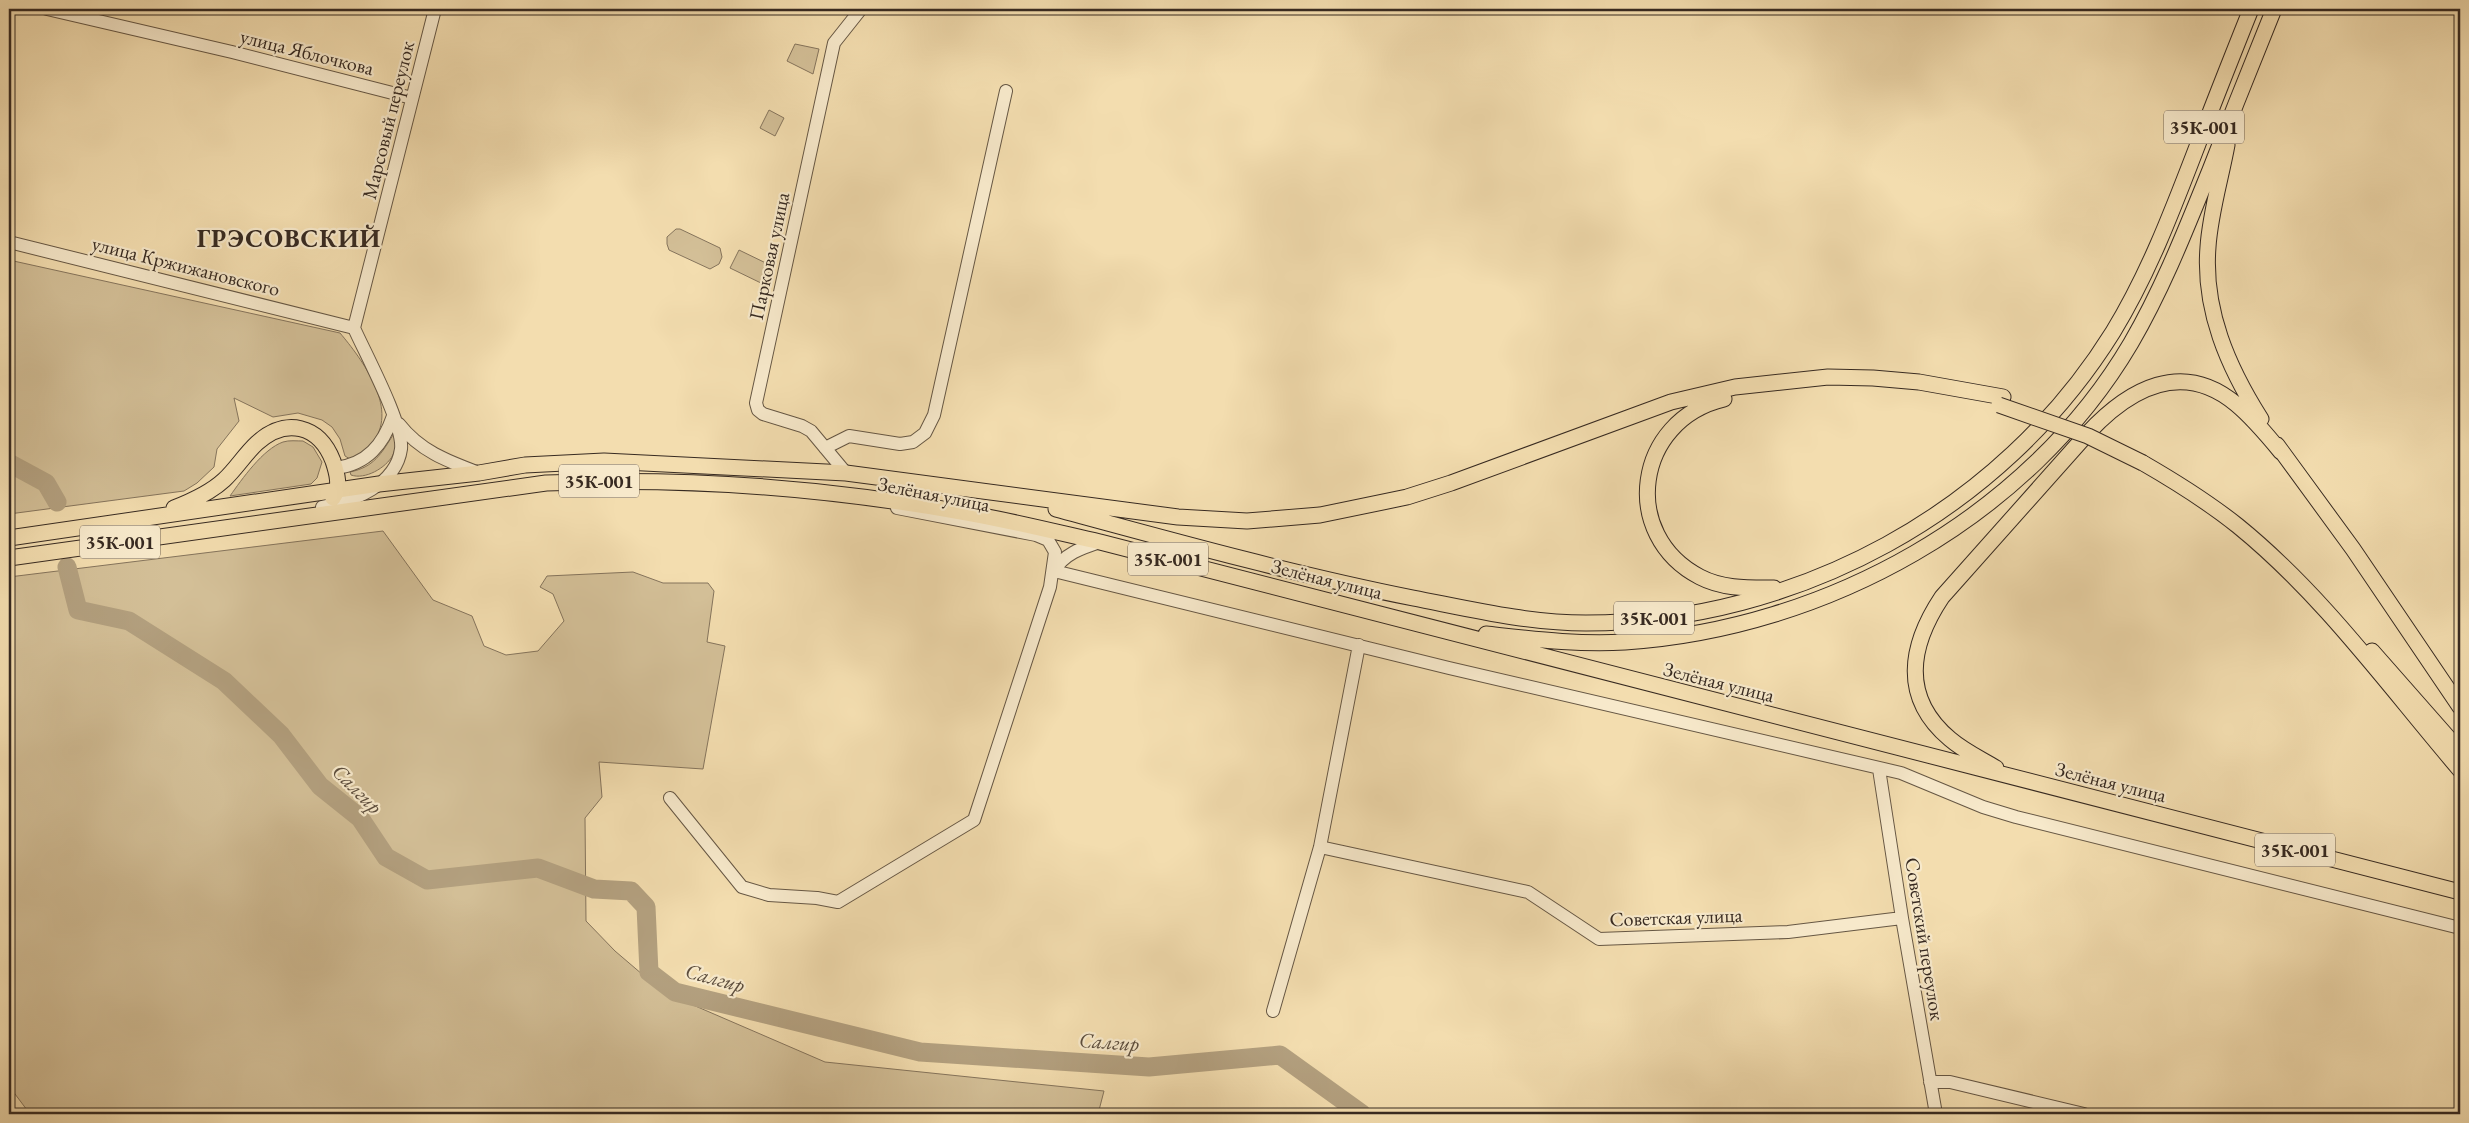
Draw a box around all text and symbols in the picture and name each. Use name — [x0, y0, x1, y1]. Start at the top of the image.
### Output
street label: улица Яблочкова — [237, 23, 377, 81]
street label: Марсовый переулок — [356, 38, 420, 202]
road number: 35К-001 — [2164, 110, 2244, 144]
street label: Парковая улица — [743, 190, 795, 322]
district label: ГРЭСОВСКИЙ — [197, 222, 381, 254]
street label: улица Кржижановского — [89, 230, 283, 302]
road number: 35К-001 — [559, 464, 639, 498]
street label: Зелёная улица — [876, 470, 992, 518]
road number: 35К-001 — [80, 526, 160, 558]
road number: 35К-001 — [1128, 542, 1208, 576]
street label: Зелёная улица — [1269, 553, 1385, 605]
road number: 35К-001 — [1614, 602, 1694, 634]
street label: Зелёная улица — [1661, 656, 1777, 708]
street label: Зелёная улица — [2053, 756, 2169, 808]
water label: Салгир — [327, 758, 389, 820]
road number: 35К-001 — [2255, 834, 2335, 866]
street label: Советский переулок — [1899, 856, 1951, 1023]
street label: Советская улица — [1609, 902, 1743, 932]
water label: Салгир — [683, 957, 748, 999]
water label: Салгир — [1078, 1026, 1141, 1057]

